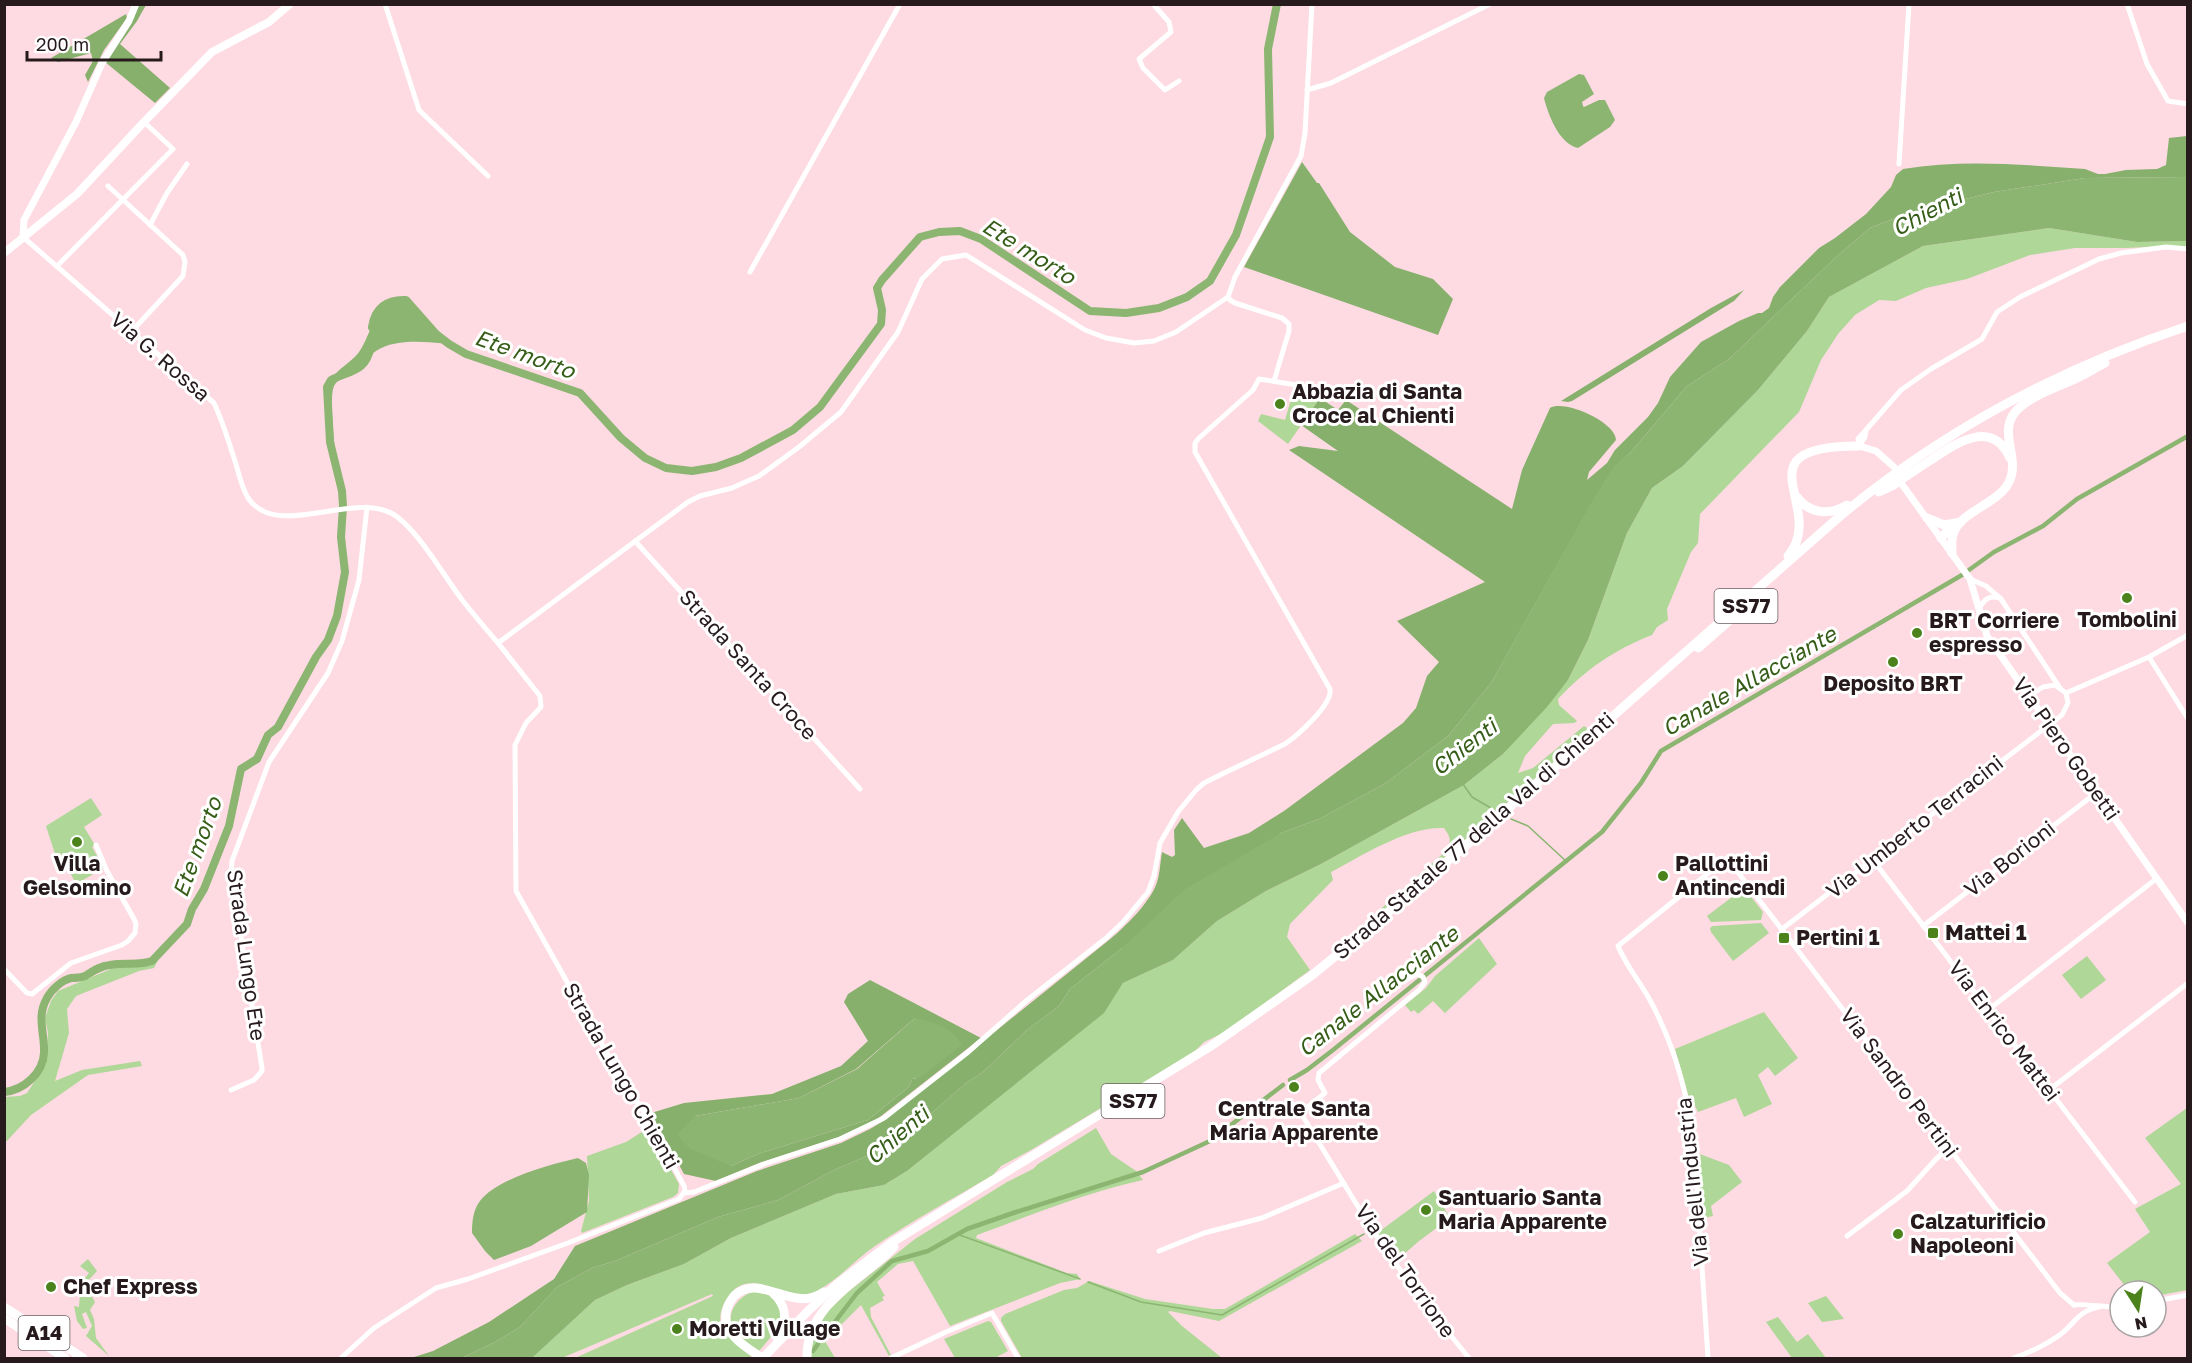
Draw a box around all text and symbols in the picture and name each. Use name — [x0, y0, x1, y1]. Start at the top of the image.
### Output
scale bar — [27, 24, 160, 62]
text: 200 m — [36, 33, 89, 55]
water label: Chienti — [1887, 181, 1969, 241]
water label: Ete morto — [978, 212, 1082, 291]
street label: Via G. Rossa — [106, 306, 216, 407]
water label: Ete morto — [472, 323, 580, 385]
place label: Abbazia di Santa Croce al Chienti — [1292, 378, 1462, 428]
marker: Abbazia di Santa Croce al Chienti — [1273, 397, 1287, 411]
street label: Strada Santa Croce — [674, 584, 823, 745]
road number: SS77 — [1714, 589, 1778, 623]
marker: Tombolini — [2120, 591, 2134, 605]
place label: Tombolini — [2077, 606, 2177, 632]
place label: BRT Corriere espresso — [1929, 607, 2059, 657]
water label: Canale Allacciante — [1657, 619, 1842, 741]
marker: BRT Corriere espresso — [1910, 626, 1924, 640]
marker: Deposito BRT — [1886, 655, 1900, 669]
place label: Deposito BRT — [1823, 670, 1963, 696]
street label: Via Piero Gobetti — [2008, 672, 2126, 825]
street label: Strada Statale 77 della Val di Chienti — [1327, 706, 1619, 964]
water label: Chienti — [1426, 711, 1504, 780]
street label: Via Umberto Terracini — [1821, 749, 2008, 903]
water label: Ete morto — [166, 792, 228, 900]
street label: Via Borioni — [1959, 815, 2060, 902]
marker: Villa Gelsomino — [70, 835, 84, 849]
place label: Villa Gelsomino — [23, 850, 131, 900]
place label: Pallottini Antincendi — [1675, 850, 1785, 900]
street label: Strada Lungo Ete — [222, 868, 272, 1042]
marker: Pallottini Antincendi — [1656, 869, 1670, 883]
water label: Canale Allacciante — [1292, 918, 1465, 1062]
place label: Mattei 1 — [1945, 919, 2027, 945]
place label: Pertini 1 — [1796, 924, 1880, 950]
marker: Mattei 1 — [1926, 926, 1940, 940]
marker: Pertini 1 — [1777, 931, 1791, 945]
street label: Via Enrico Mattei — [1943, 955, 2066, 1106]
street label: Strada Lungo Chienti — [558, 978, 686, 1173]
street label: Via Sandro Pertini — [1835, 1002, 1965, 1162]
marker: Centrale Santa Maria Apparente — [1287, 1080, 1301, 1094]
road number: SS77 — [1102, 1084, 1164, 1118]
place label: Centrale Santa Maria Apparente — [1210, 1095, 1378, 1145]
street label: Via dell'Industria — [1670, 1096, 1714, 1268]
water label: Chienti — [859, 1098, 936, 1169]
place label: Santuario Santa Maria Apparente — [1438, 1184, 1607, 1234]
street label: Via del Torrione — [1350, 1199, 1462, 1342]
marker: Santuario Santa Maria Apparente — [1419, 1203, 1433, 1217]
place label: Calzaturificio Napoleoni — [1910, 1208, 2046, 1258]
marker: Calzaturificio Napoleoni — [1891, 1227, 1905, 1241]
place label: Chef Express — [63, 1273, 198, 1299]
north arrow — [2108, 1279, 2168, 1339]
marker: Chef Express — [44, 1280, 58, 1294]
text: N — [2133, 1313, 2149, 1335]
place label: Moretti Village — [689, 1315, 840, 1341]
road number: A14 — [18, 1316, 70, 1350]
marker: Moretti Village — [670, 1322, 684, 1336]

